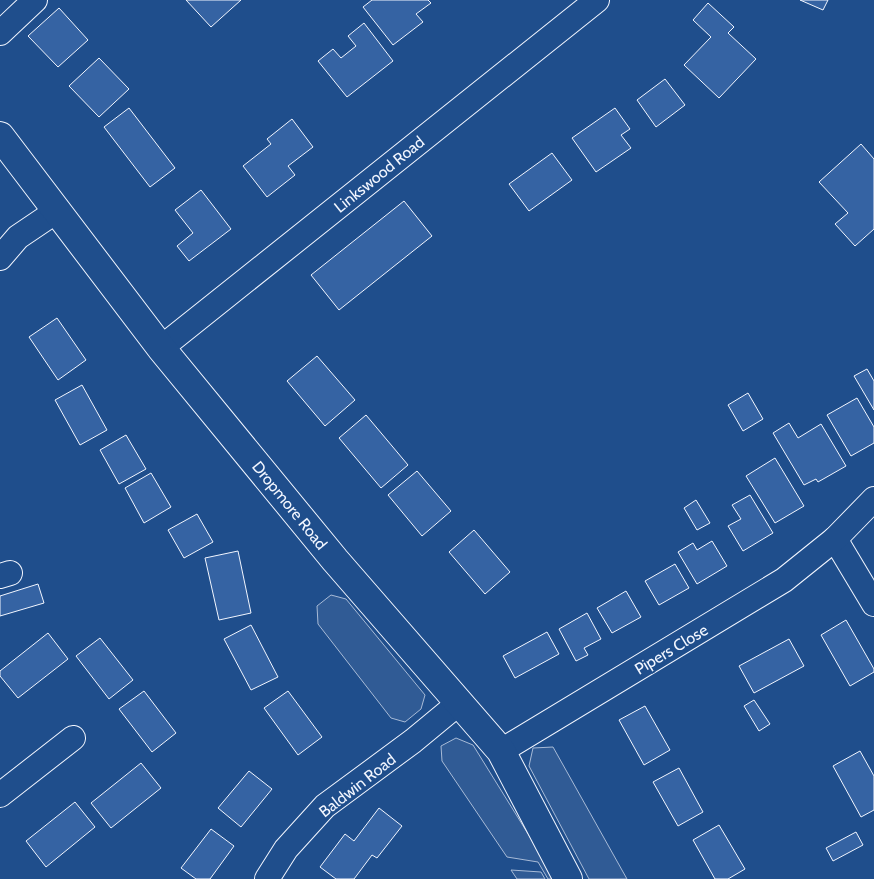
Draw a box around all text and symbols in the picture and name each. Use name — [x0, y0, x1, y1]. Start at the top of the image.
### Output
street label: Linkswood Road — [330, 132, 428, 217]
street label: Dropmore Road — [248, 457, 331, 553]
street label: Pipers Close — [631, 620, 711, 679]
street label: Baldwin Road — [315, 750, 399, 821]

